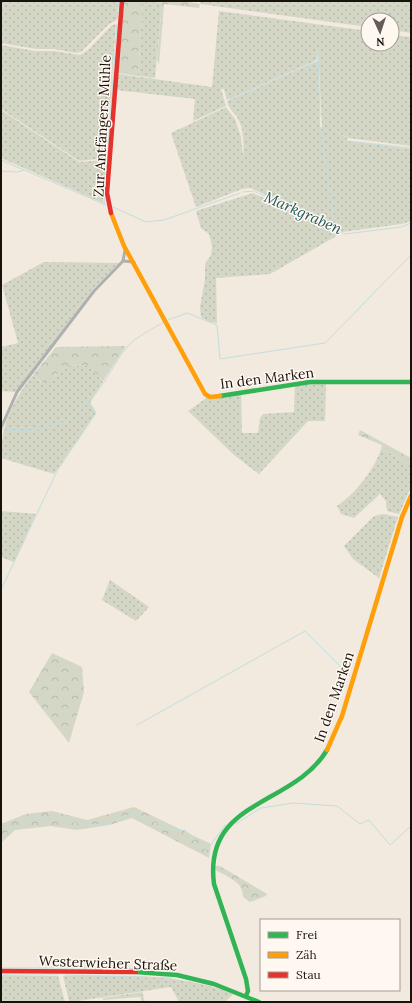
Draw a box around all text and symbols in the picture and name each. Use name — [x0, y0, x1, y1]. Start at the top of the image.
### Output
north arrow — [360, 12, 400, 52]
text: N — [375, 35, 385, 49]
street label: Zur Antfängers Mühle — [89, 54, 115, 197]
water label: Markgraben — [261, 187, 346, 238]
street label: In den Marken — [219, 363, 315, 393]
street label: In den Marken — [310, 649, 358, 745]
legend — [260, 919, 400, 991]
text: Frei — [296, 927, 317, 942]
text: Zäh — [296, 947, 317, 962]
street label: Westerwieher Straße — [38, 952, 178, 974]
text: Stau — [296, 967, 321, 982]

